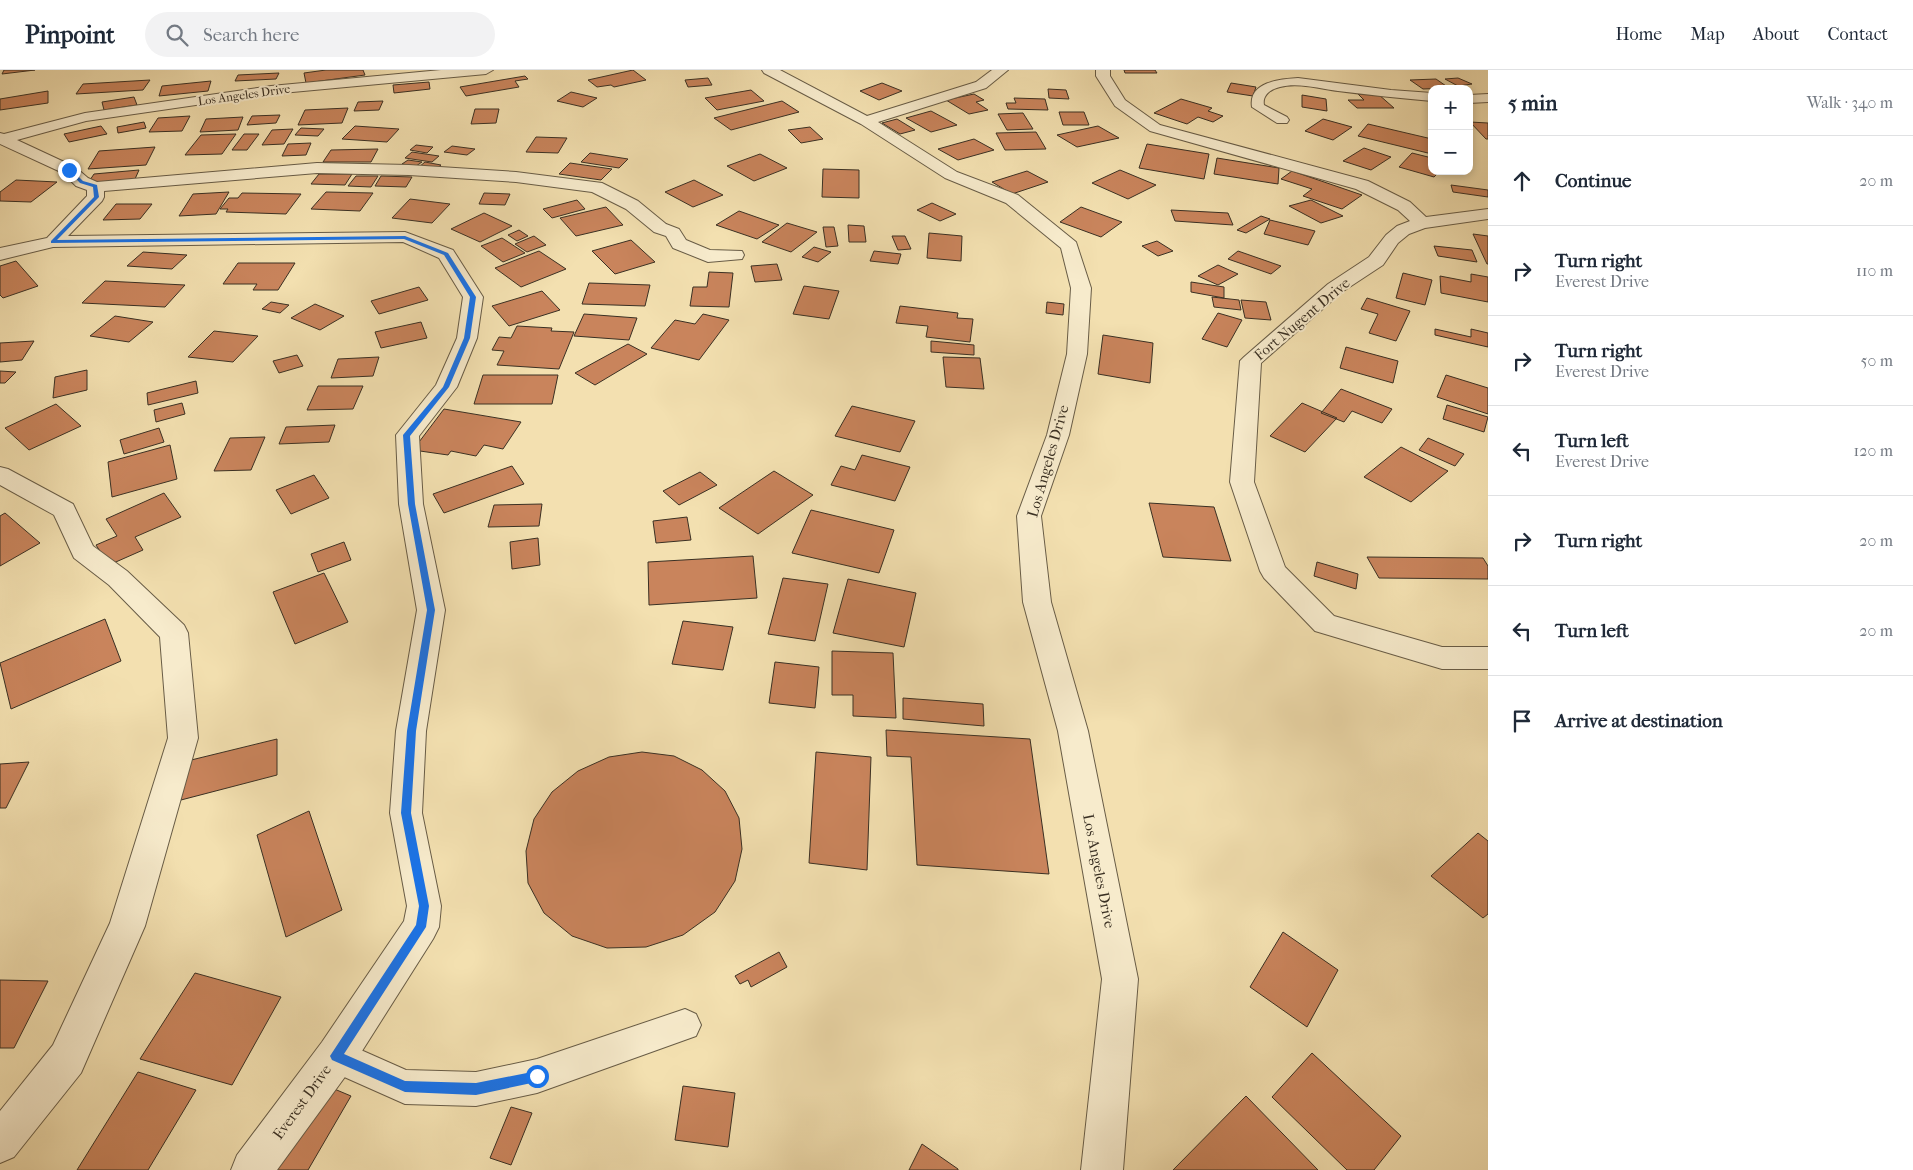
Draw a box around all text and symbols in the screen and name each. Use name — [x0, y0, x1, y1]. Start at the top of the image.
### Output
search box — [145, 12, 495, 57]
text: Pinpoint — [25, 21, 115, 49]
icon: search — [163, 21, 191, 49]
text: Search here — [203, 24, 299, 46]
text: Home — [1615, 24, 1662, 45]
text: Map — [1690, 24, 1725, 45]
text: About — [1753, 24, 1799, 45]
text: Contact — [1827, 24, 1888, 45]
street label: Los Angeles Drive — [197, 82, 291, 108]
map controls — [1428, 85, 1473, 175]
button: + — [1428, 85, 1473, 130]
text: 5 min — [1508, 91, 1557, 115]
text: Walk · 340 m — [1807, 93, 1893, 112]
button: − — [1428, 130, 1473, 175]
route end — [58, 159, 81, 182]
icon: ahead — [1508, 167, 1536, 195]
text: Continue — [1555, 170, 1631, 192]
text: 20 m — [1859, 171, 1893, 190]
text: Turn right — [1555, 250, 1642, 272]
icon: right — [1508, 257, 1536, 285]
text: 110 m — [1856, 261, 1893, 280]
text: Everest Drive — [1555, 272, 1649, 291]
street label: Fort Nugent Drive — [1250, 273, 1354, 364]
text: Turn right — [1555, 340, 1642, 362]
icon: right — [1508, 347, 1536, 375]
text: 50 m — [1861, 351, 1893, 370]
text: Everest Drive — [1555, 362, 1649, 381]
street label: Los Angeles Drive — [1023, 402, 1073, 519]
text: Turn left — [1555, 430, 1629, 452]
icon: left — [1508, 437, 1536, 465]
text: 120 m — [1854, 441, 1893, 460]
text: Everest Drive — [1555, 452, 1649, 471]
icon: right — [1508, 527, 1536, 555]
text: Turn right — [1555, 530, 1642, 552]
text: 20 m — [1859, 531, 1893, 550]
icon: left — [1508, 617, 1536, 645]
text: Turn left — [1555, 620, 1629, 642]
text: 20 m — [1859, 621, 1893, 640]
icon: arrive — [1508, 707, 1536, 735]
text: Arrive at destination — [1555, 710, 1723, 732]
street label: Los Angeles Drive — [1079, 812, 1119, 930]
street label: Everest Drive — [269, 1061, 335, 1143]
route start — [526, 1065, 549, 1088]

